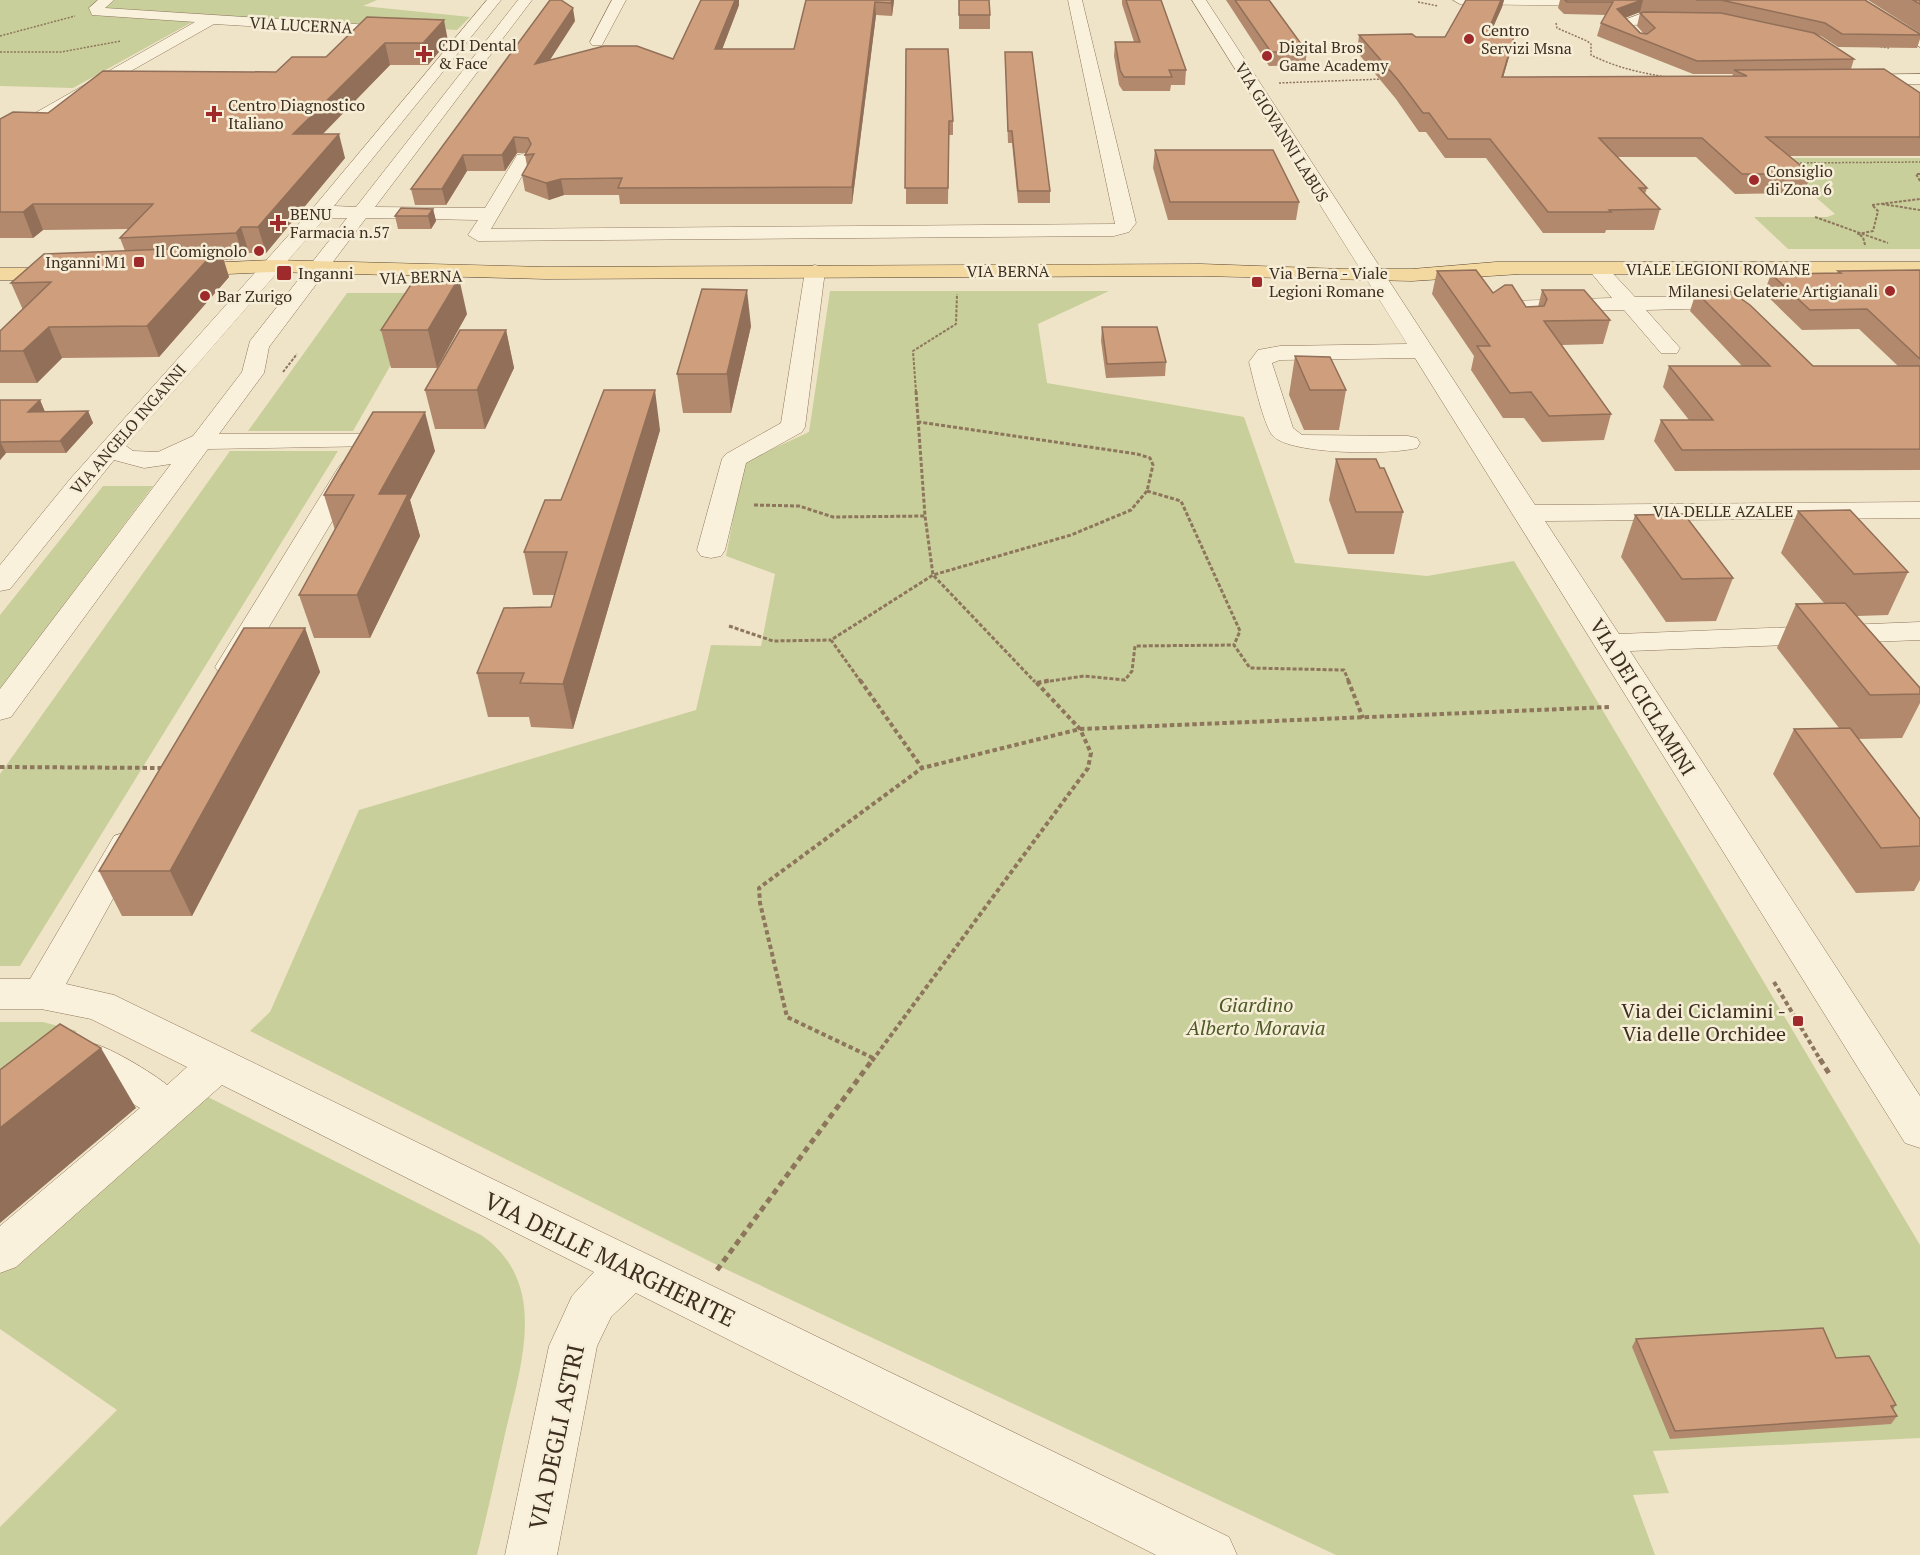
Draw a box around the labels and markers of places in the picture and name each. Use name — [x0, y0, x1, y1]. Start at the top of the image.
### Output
place label: Centro Servizi Msna — [1481, 19, 1572, 59]
marker: Centro Servizi Msna — [1462, 32, 1476, 46]
place label: CDI Dental & Face — [438, 34, 517, 74]
place label: Digital Bros Game Academy — [1279, 36, 1389, 76]
marker: CDI Dental & Face — [415, 45, 433, 63]
marker: Digital Bros Game Academy — [1260, 49, 1274, 63]
place label: Centro Diagnostico Italiano — [228, 94, 365, 134]
marker: Centro Diagnostico Italiano — [205, 105, 223, 123]
place label: Consiglio di Zona 6 — [1766, 160, 1833, 200]
marker: Consiglio di Zona 6 — [1747, 173, 1761, 187]
place label: BENU Farmacia n.57 — [290, 203, 390, 243]
marker: BENU Farmacia n.57 — [271, 216, 285, 230]
place label: Il Comignolo — [155, 240, 247, 262]
marker: Il Comignolo — [252, 244, 266, 258]
place label: Inganni M1 — [45, 251, 127, 273]
marker: Inganni M1 — [132, 255, 146, 269]
place label: Inganni — [298, 262, 354, 284]
place label: Via Berna - Viale Legioni Romane — [1269, 262, 1388, 302]
marker: Inganni — [275, 264, 293, 282]
marker: Via Berna - Viale Legioni Romane — [1250, 275, 1264, 289]
place label: Milanesi Gelaterie Artigianali — [1668, 280, 1878, 302]
marker: Milanesi Gelaterie Artigianali — [1883, 284, 1897, 298]
place label: Bar Zurigo — [217, 285, 292, 307]
marker: Bar Zurigo — [198, 289, 212, 303]
place label: Via dei Ciclamini - Via delle Orchidee — [1621, 997, 1786, 1047]
marker: Via dei Ciclamini - Via delle Orchidee — [1791, 1014, 1805, 1028]

